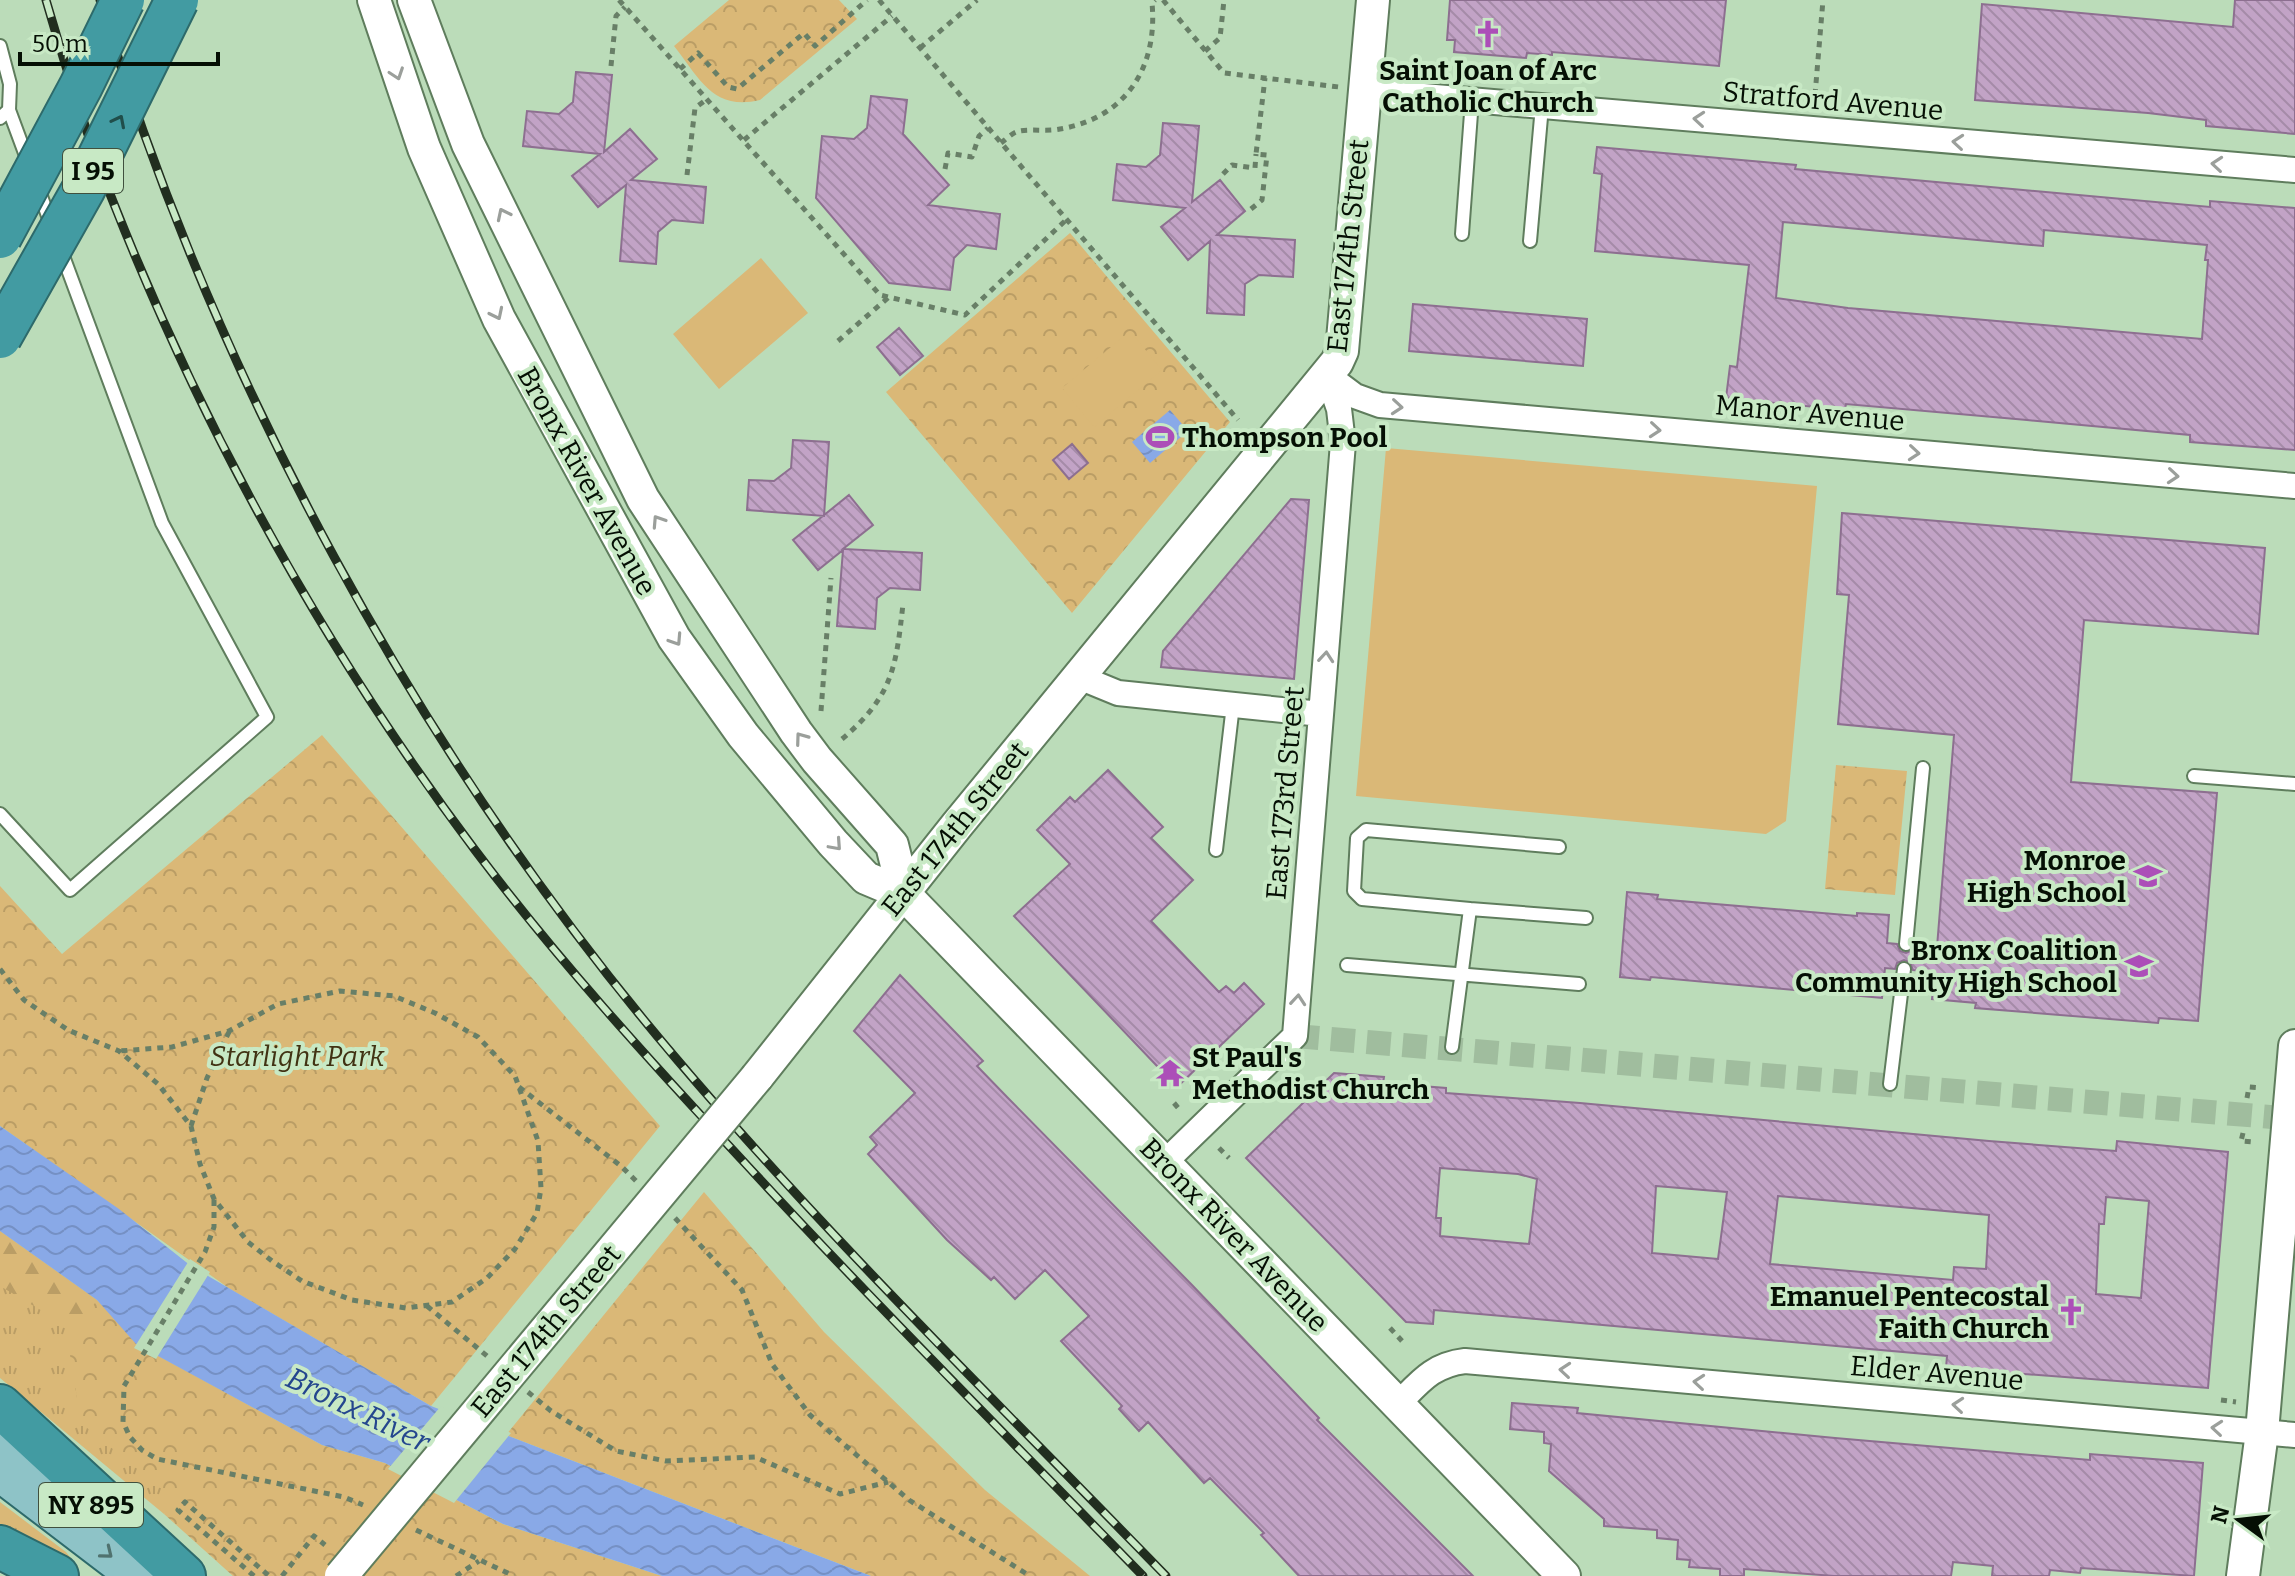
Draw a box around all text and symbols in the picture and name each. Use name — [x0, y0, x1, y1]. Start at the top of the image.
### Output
scale bar — [20, 16, 218, 66]
church icon: Saint Joan of Arc Catholic Church — [1473, 19, 1503, 49]
text: 50 m — [32, 30, 88, 58]
place label: Saint Joan of Arc Catholic Church — [1379, 54, 1597, 119]
one-way arrow — [388, 67, 404, 81]
street label: Stratford Avenue — [1721, 75, 1945, 127]
one-way arrow — [1692, 111, 1705, 128]
one-way arrow — [109, 115, 124, 130]
one-way arrow — [1951, 133, 1964, 150]
street label: East 174th Street — [1320, 138, 1376, 354]
road number: I 95 — [63, 149, 123, 193]
one-way arrow — [2210, 156, 2223, 173]
one-way arrow — [497, 208, 513, 223]
one-way arrow — [487, 306, 502, 321]
street label: Bronx River Avenue — [511, 361, 663, 601]
street label: Manor Avenue — [1714, 388, 1906, 438]
one-way arrow — [1390, 398, 1403, 415]
place label: Thompson Pool — [1182, 421, 1388, 454]
one-way arrow — [1649, 421, 1662, 438]
sports icon: Thompson Pool — [1145, 422, 1175, 452]
one-way arrow — [1908, 444, 1921, 461]
one-way arrow — [2167, 467, 2180, 484]
one-way arrow — [652, 516, 667, 530]
one-way arrow — [667, 631, 682, 646]
one-way arrow — [1317, 650, 1334, 663]
street label: East 173rd Street — [1259, 685, 1311, 901]
one-way arrow — [796, 733, 811, 747]
street label: East 174th Street — [875, 735, 1035, 923]
one-way arrow — [826, 836, 840, 851]
place label: Monroe High School — [1967, 844, 2126, 909]
school or university icon: Monroe High School — [2133, 861, 2163, 891]
place label: Bronx Coalition Community High School — [1795, 934, 2117, 999]
school or university icon: Bronx Coalition Community High School — [2124, 951, 2154, 981]
one-way arrow — [1289, 993, 1306, 1006]
park label: Starlight Park — [210, 1040, 385, 1073]
place label: St Paul's Methodist Church — [1192, 1041, 1430, 1106]
temple icon: St Paul's Methodist Church — [1155, 1058, 1185, 1088]
street label: Bronx River Avenue — [1133, 1131, 1335, 1339]
street label: East 174th Street — [464, 1238, 628, 1424]
place label: Emanuel Pentecostal Faith Church — [1770, 1280, 2049, 1345]
church icon: Emanuel Pentecostal Faith Church — [2056, 1297, 2086, 1327]
street label: Elder Avenue — [1849, 1349, 2025, 1397]
water label: Bronx River — [280, 1360, 437, 1461]
one-way arrow — [1558, 1361, 1571, 1378]
one-way arrow — [1692, 1373, 1705, 1390]
one-way arrow — [1951, 1397, 1964, 1414]
one-way arrow — [2210, 1420, 2223, 1437]
north arrow — [2199, 1480, 2279, 1560]
road number: NY 895 — [39, 1483, 143, 1527]
text: N — [2205, 1503, 2235, 1527]
one-way arrow — [98, 1544, 113, 1558]

